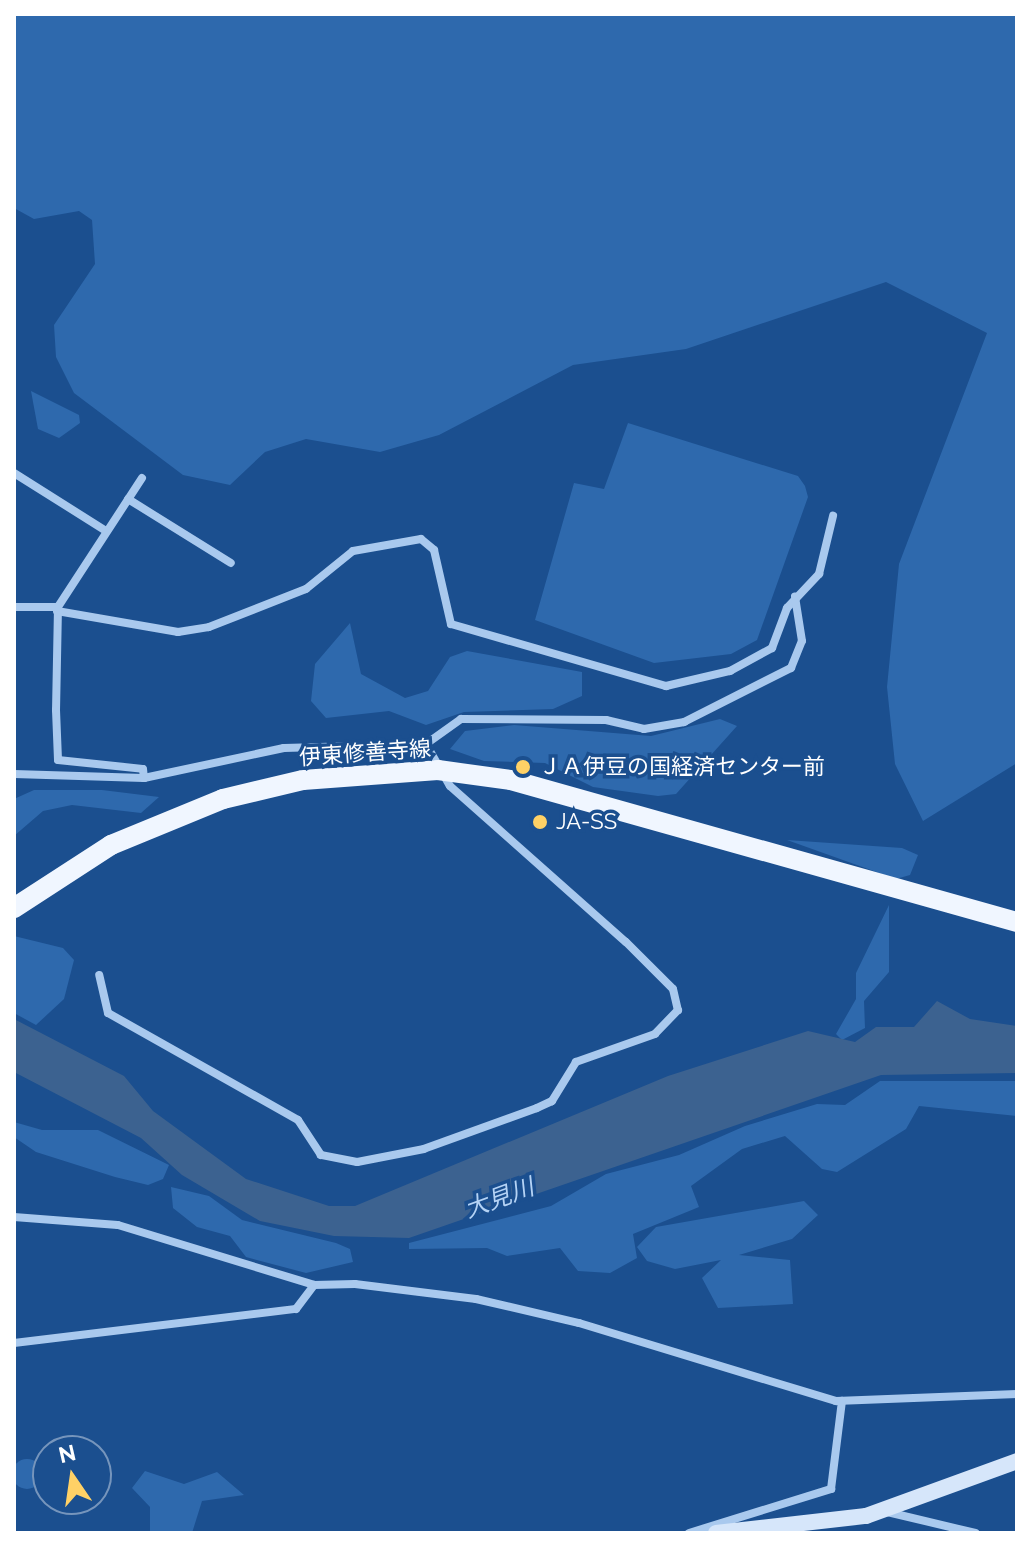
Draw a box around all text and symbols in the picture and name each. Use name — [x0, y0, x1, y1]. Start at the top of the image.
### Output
street label: 伊東修善寺線 — [298, 735, 432, 771]
place label: ＪＡ伊豆の国経済センター前 — [539, 754, 825, 780]
marker: ＪＡ伊豆の国経済センター前 — [514, 758, 532, 776]
place label: JA-SS — [556, 809, 617, 835]
marker: JA-SS — [531, 813, 549, 831]
water label: 大見川 — [460, 1172, 538, 1224]
north arrow — [32, 1435, 112, 1515]
text: N — [56, 1439, 78, 1468]

